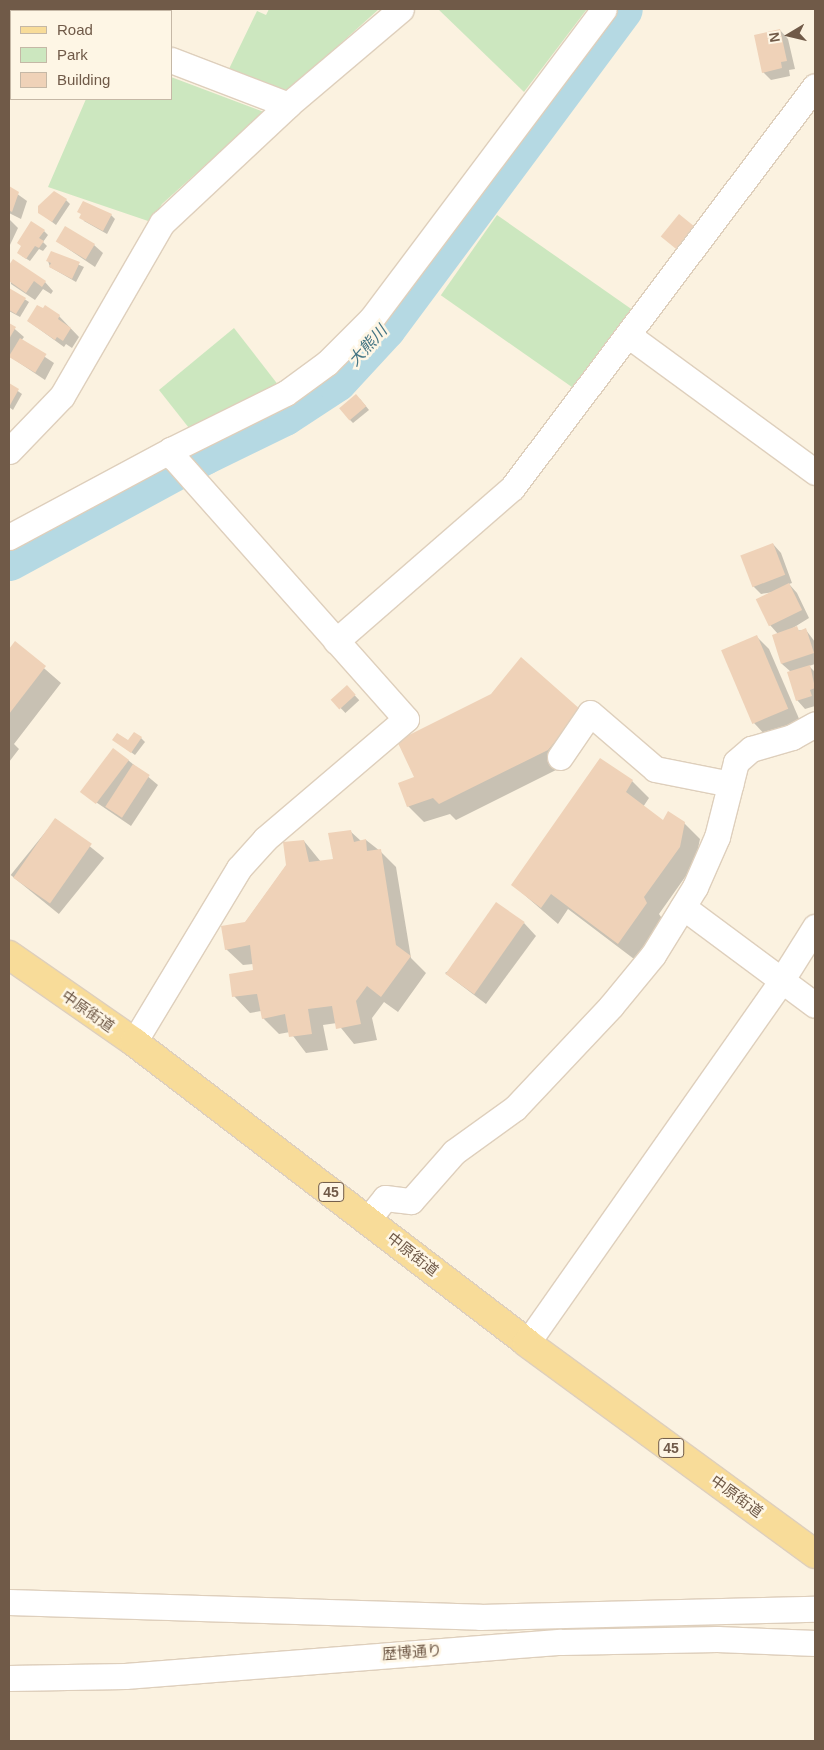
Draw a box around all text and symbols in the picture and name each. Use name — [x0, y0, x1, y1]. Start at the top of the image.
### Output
legend — [10, 10, 172, 100]
north arrow — [764, 10, 814, 60]
text: Road — [57, 21, 93, 38]
text: N — [765, 31, 783, 44]
text: Park — [57, 46, 88, 63]
text: Building — [57, 71, 110, 88]
water label: 大熊川 — [345, 322, 391, 370]
street label: 中原街道 — [58, 986, 118, 1036]
road number: 45 — [317, 1180, 345, 1204]
street label: 中原街道 — [384, 1228, 442, 1280]
road number: 45 — [657, 1436, 685, 1460]
street label: 中原街道 — [707, 1471, 767, 1521]
street label: 歴博通り — [381, 1641, 443, 1663]

